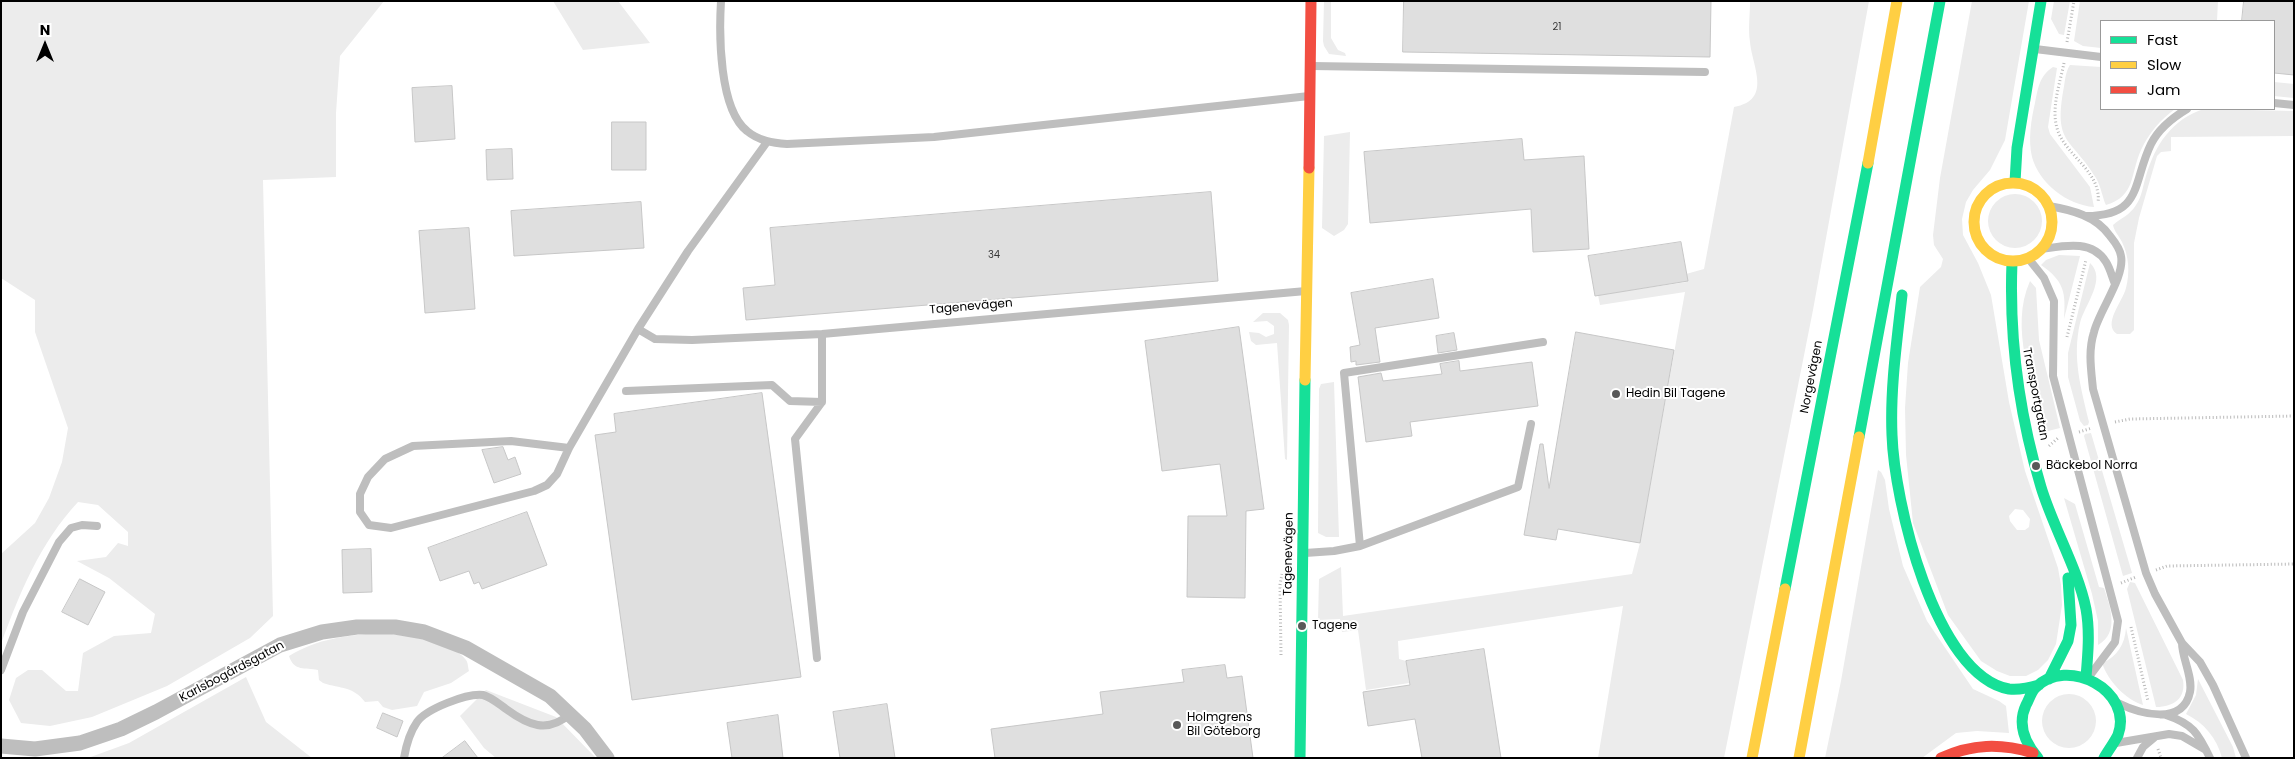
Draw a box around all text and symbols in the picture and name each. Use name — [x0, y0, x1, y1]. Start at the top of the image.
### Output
north arrow — [20, 20, 70, 70]
text: N — [40, 20, 50, 40]
legend — [2100, 20, 2275, 110]
house number: 21 — [1553, 21, 1561, 33]
text: Fast — [2147, 29, 2178, 50]
text: Slow — [2147, 54, 2181, 75]
text: Jam — [2147, 79, 2181, 100]
house number: 34 — [988, 249, 1000, 261]
street label: Tagenevägen — [929, 296, 1013, 318]
street label: Norgevägen — [1798, 339, 1826, 415]
street label: Transportgatan — [2019, 346, 2051, 442]
place label: Hedin Bil Tagene — [1626, 387, 1725, 401]
marker: Hedin Bil Tagene — [1610, 388, 1622, 400]
place label: Bäckebol Norra — [2046, 459, 2137, 473]
marker: Bäckebol Norra — [2030, 460, 2042, 472]
street label: Tagenevägen — [1281, 512, 1297, 596]
place label: Tagene — [1312, 619, 1357, 633]
marker: Tagene — [1296, 620, 1308, 632]
street label: Karlsbogårdsgatan — [177, 638, 287, 706]
place label: Holmgrens Bil Göteborg — [1187, 711, 1261, 739]
marker: Holmgrens Bil Göteborg — [1171, 719, 1183, 731]

